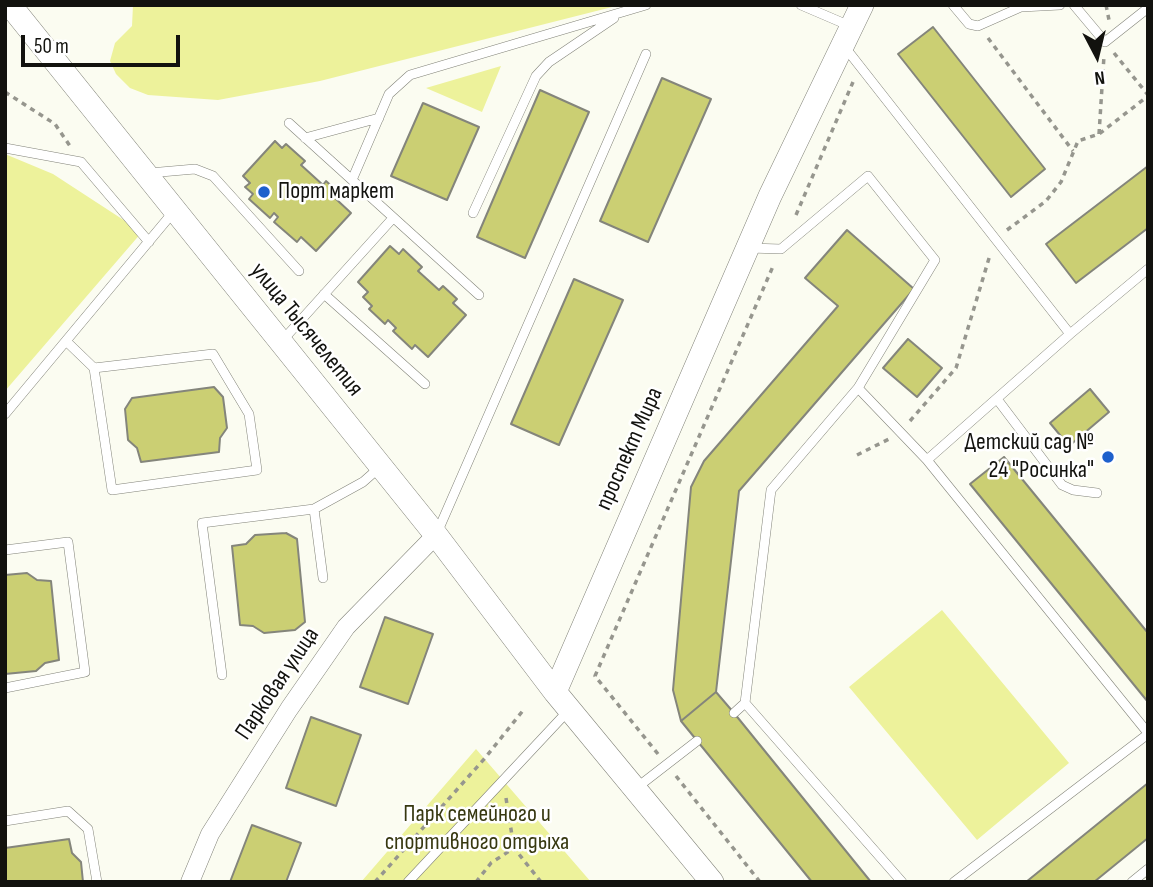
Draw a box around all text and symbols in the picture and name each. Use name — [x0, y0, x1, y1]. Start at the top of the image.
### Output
scale bar — [24, 21, 184, 65]
north arrow — [1062, 21, 1132, 91]
text: 50 m — [34, 34, 69, 59]
text: N — [1093, 65, 1106, 89]
place label: Порт маркет — [278, 178, 394, 206]
marker: Порт маркет — [256, 184, 272, 200]
street label: улица Тысячелетия — [243, 257, 369, 403]
street label: проспект Мира — [590, 383, 670, 515]
place label: Детский сад № 24 "Росинка" — [965, 429, 1094, 485]
marker: Детский сад № 24 "Росинка" — [1100, 449, 1116, 465]
street label: Парковая улица — [230, 622, 326, 746]
park label: Парк семейного и спортивного отдыха — [385, 801, 569, 857]

